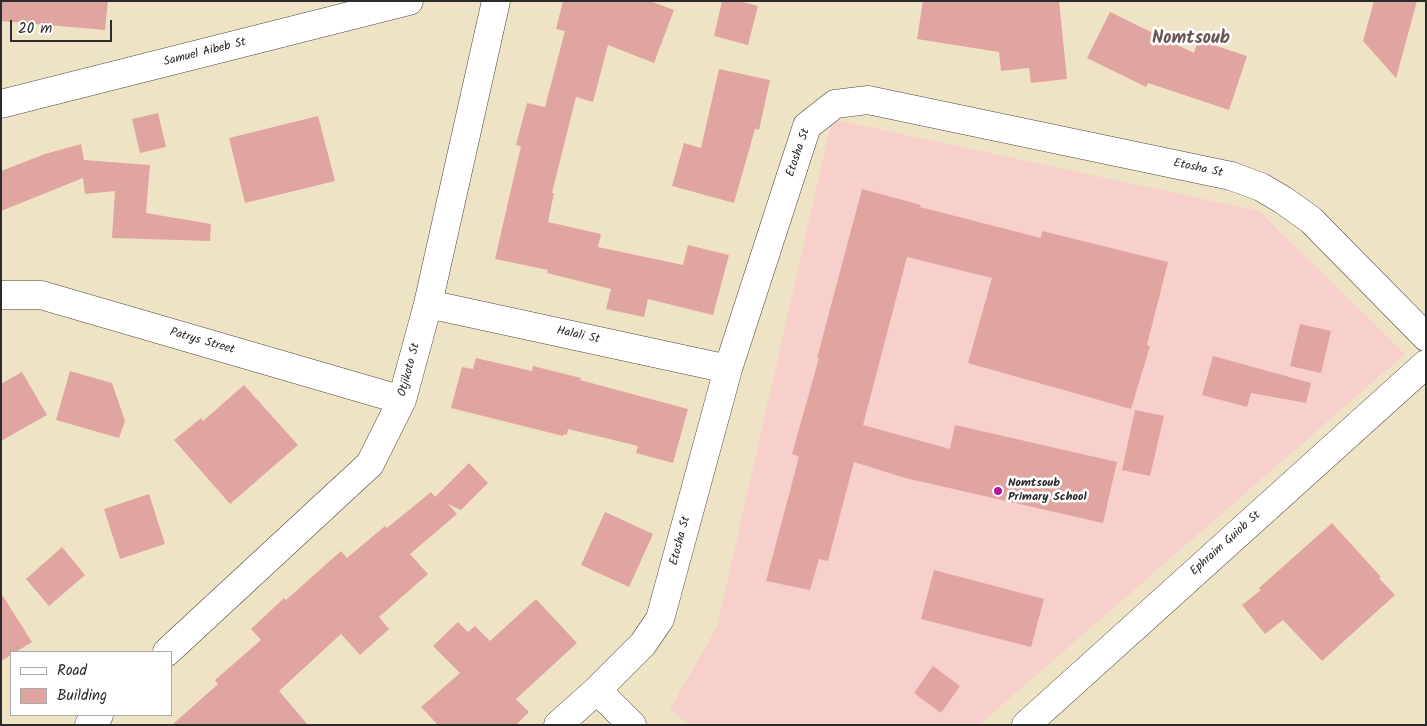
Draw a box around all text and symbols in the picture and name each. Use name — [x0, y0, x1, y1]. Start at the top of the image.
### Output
scale bar — [12, 10, 115, 42]
text: 20 m — [18, 17, 52, 41]
district label: Nomtsoub — [1152, 29, 1230, 51]
street label: Samuel Aibeb St — [162, 36, 248, 70]
street label: Etosha St — [784, 127, 814, 179]
street label: Etosha St — [1172, 157, 1224, 181]
street label: Halali St — [555, 324, 601, 348]
street label: Patrys Street — [168, 326, 236, 358]
street label: Otjikoto St — [396, 342, 424, 398]
place label: Nomtsoub Primary School — [1008, 477, 1087, 505]
marker: Nomtsoub Primary School — [992, 485, 1004, 497]
street label: Ephraim Guiob St — [1188, 509, 1264, 579]
street label: Etosha St — [668, 515, 694, 567]
legend — [10, 651, 172, 716]
text: Road — [57, 659, 87, 683]
text: Building — [57, 684, 107, 708]

